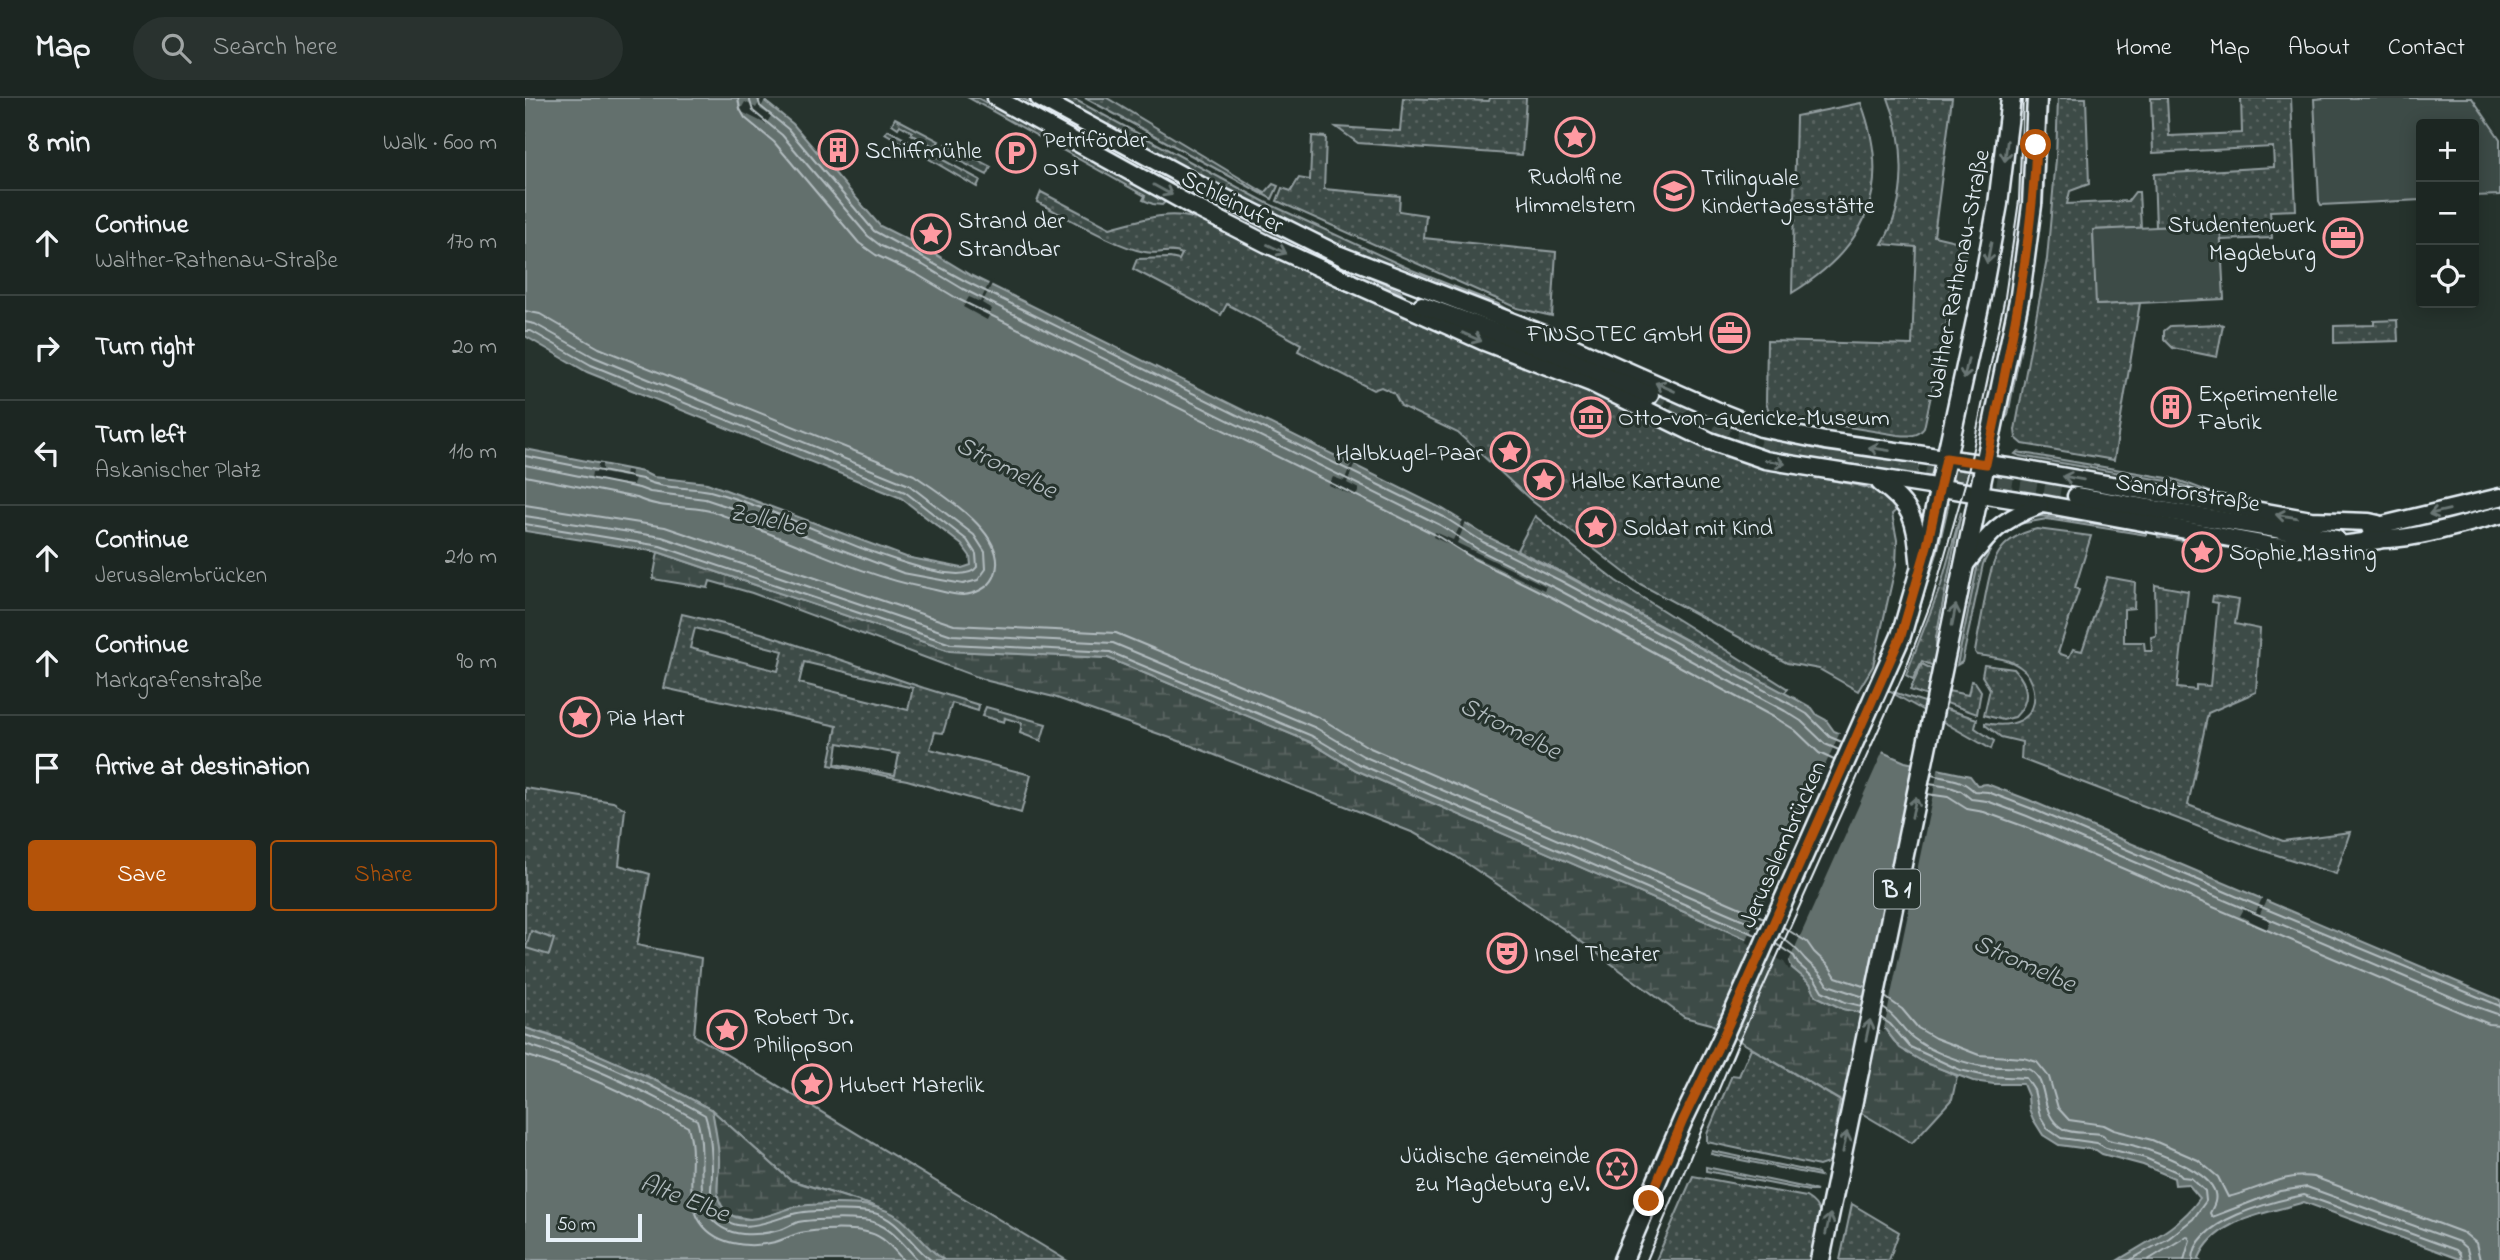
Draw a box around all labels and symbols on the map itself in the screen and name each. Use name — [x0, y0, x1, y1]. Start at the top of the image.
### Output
place icon: Rudolfine Himmelstern — [1554, 116, 1596, 158]
place label: Petriförder Ost — [1043, 124, 1148, 187]
building icon: Schiffmühle — [817, 129, 859, 171]
route start — [2020, 129, 2051, 160]
parking icon: Petriförder Ost — [995, 132, 1037, 174]
place label: Schiffmühle — [865, 135, 982, 170]
one-way arrow — [1999, 139, 2012, 162]
street label: Walther-Rathenau-Straße — [1918, 147, 2001, 402]
place label: Rudolfine Himmelstern — [1515, 161, 1635, 224]
street label: Schleinufer — [1174, 162, 1290, 244]
place label: Trilinguale Kindertagesstätte — [1701, 162, 1875, 225]
school or university icon: Trilinguale Kindertagesstätte — [1653, 170, 1695, 212]
one-way arrow — [1152, 184, 1173, 197]
place label: Strand der Strandbar — [958, 205, 1065, 268]
place label: Studentenwerk Magdeburg — [2168, 209, 2316, 272]
place icon: Strand der Strandbar — [910, 213, 952, 255]
office icon: Studentenwerk Magdeburg — [2322, 217, 2364, 259]
one-way arrow — [1982, 241, 1995, 264]
one-way arrow — [1266, 243, 1287, 256]
office icon: FINSOTEC GmbH — [1709, 312, 1751, 354]
place label: FINSOTEC GmbH — [1526, 318, 1703, 353]
one-way arrow — [1461, 331, 1483, 344]
one-way arrow — [1958, 357, 1972, 380]
place label: Experimentelle Fabrik — [2197, 378, 2338, 441]
one-way arrow — [1655, 380, 1677, 393]
building icon: Experimentelle Fabrik — [2150, 386, 2192, 428]
museum icon: Otto-von-Guericke-Museum — [1570, 396, 1612, 438]
place label: Otto-von-Guericke-Museum — [1618, 402, 1890, 437]
water label: Stromelbe — [949, 427, 1064, 511]
place icon: Halbkugel-Paar — [1489, 431, 1531, 473]
place label: Halbkugel-Paar — [1336, 437, 1484, 472]
one-way arrow — [1868, 442, 1890, 455]
one-way arrow — [1763, 456, 1786, 470]
place icon: Halbe Kartaune — [1523, 459, 1565, 501]
place label: Halbe Kartaune — [1571, 465, 1721, 500]
street label: Sandtorstraße — [2113, 466, 2263, 523]
one-way arrow — [2062, 471, 2085, 484]
water label: Zollelbe — [725, 494, 811, 548]
place icon: Soldat mit Kind — [1575, 506, 1617, 548]
one-way arrow — [2428, 506, 2451, 520]
one-way arrow — [2275, 508, 2298, 522]
place label: Soldat mit Kind — [1623, 512, 1774, 547]
place icon: Sophie Masting — [2181, 531, 2223, 573]
place label: Sophie Masting — [2229, 537, 2376, 572]
one-way arrow — [1948, 604, 1962, 627]
water label: Stromelbe — [1453, 688, 1568, 772]
place icon: Pia Hart — [559, 696, 601, 738]
place label: Pia Hart — [607, 702, 685, 737]
street label: Jerusalembrücken — [1732, 756, 1837, 934]
one-way arrow — [1908, 796, 1922, 819]
road number: B 1 — [1874, 870, 1920, 908]
water label: Stromelbe — [1966, 925, 2082, 1005]
theatre icon: Insel Theater — [1486, 932, 1528, 974]
place label: Insel Theater — [1534, 938, 1660, 973]
place label: Robert Dr. Philippson — [754, 1001, 854, 1064]
place icon: Robert Dr. Philippson — [706, 1009, 748, 1051]
one-way arrow — [1862, 1019, 1876, 1042]
place icon: Hubert Materlik — [791, 1063, 833, 1105]
place label: Hubert Materlik — [839, 1069, 985, 1104]
one-way arrow — [1838, 1131, 1852, 1154]
place label: Jüdische Gemeinde zu Magdeburg e.V. — [1400, 1140, 1590, 1203]
synagogue icon: Jüdische Gemeinde zu Magdeburg e.V. — [1596, 1148, 1638, 1190]
water label: Alte Elbe — [634, 1165, 735, 1235]
route end — [1633, 1185, 1664, 1216]
scale bar — [546, 1211, 642, 1243]
one-way arrow — [1822, 1213, 1835, 1236]

